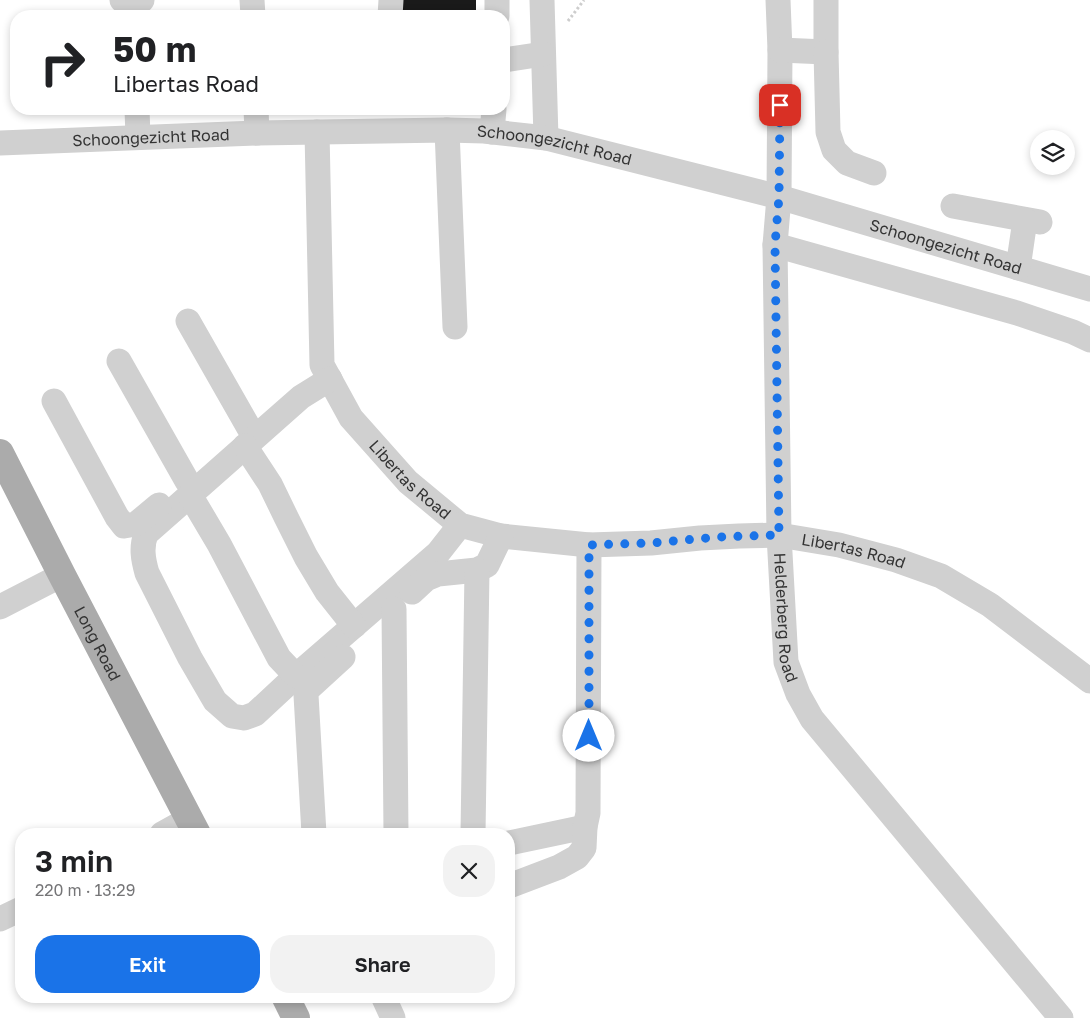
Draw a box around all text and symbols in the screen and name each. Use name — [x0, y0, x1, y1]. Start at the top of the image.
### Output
text: 50 m — [113, 28, 196, 70]
icon: right — [30, 30, 95, 95]
text: Libertas Road — [113, 70, 259, 97]
pin — [759, 84, 801, 126]
icon: arrive — [766, 91, 794, 119]
street label: Schoongezicht Road — [477, 121, 634, 169]
street label: Schoongezicht Road — [72, 124, 230, 150]
map controls — [1030, 130, 1075, 175]
button: layers — [1030, 130, 1075, 175]
street label: Schoongezicht Road — [867, 214, 1024, 278]
street label: Libertas Road — [365, 436, 455, 523]
street label: Libertas Road — [800, 529, 908, 573]
street label: Helderberg Road — [770, 552, 803, 685]
street label: Long Road — [70, 603, 125, 684]
position arrow — [562, 709, 614, 761]
text: 3 min — [35, 843, 113, 879]
button: close — [443, 845, 495, 897]
text: 220 m · 13:29 — [35, 880, 135, 900]
button: Exit — [35, 935, 260, 993]
button: Share — [270, 935, 495, 993]

